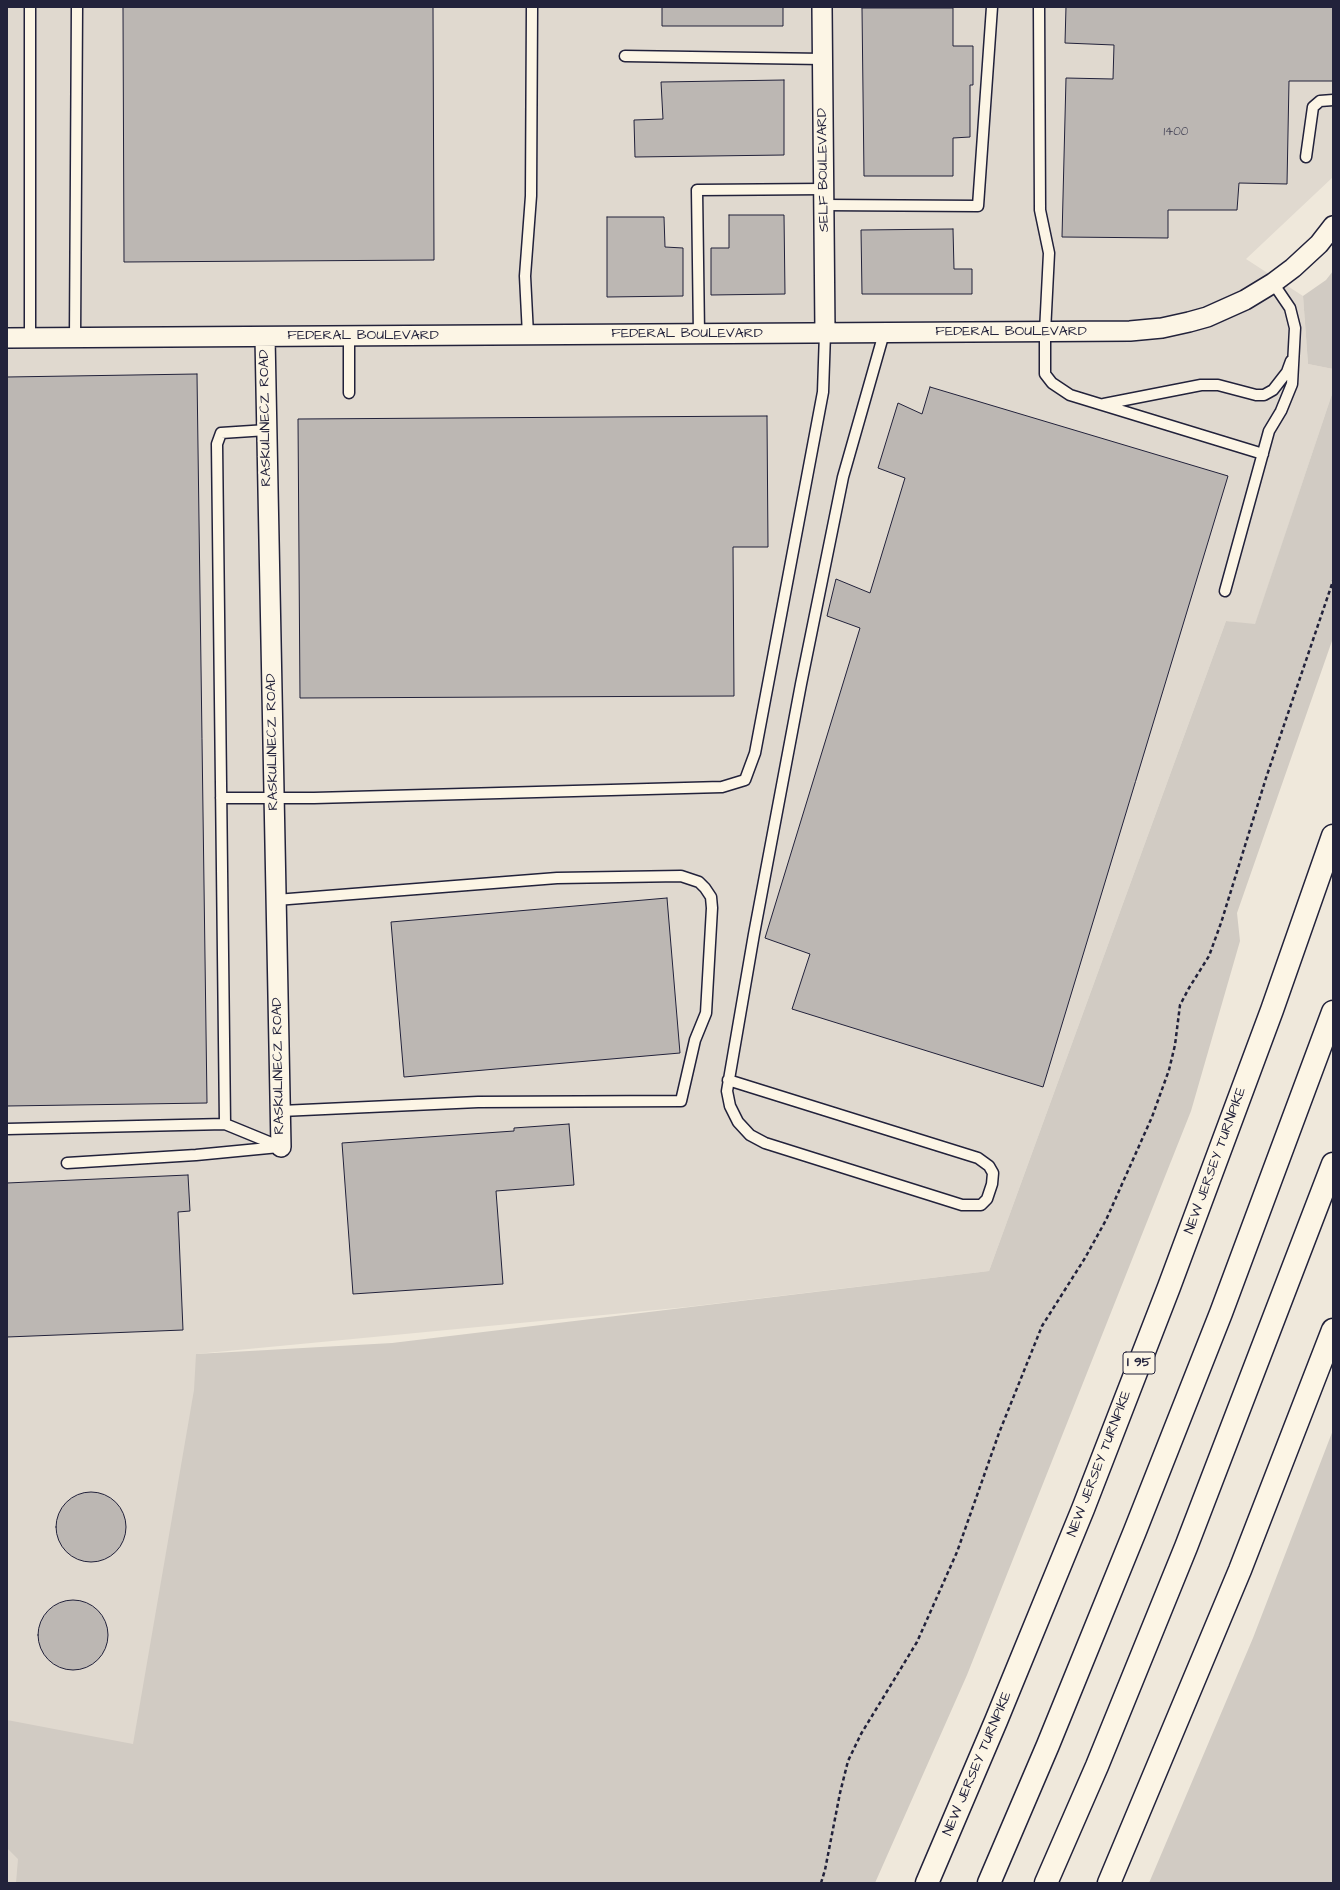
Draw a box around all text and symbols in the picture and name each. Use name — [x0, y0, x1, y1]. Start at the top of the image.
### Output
street label: SELF BOULEVARD — [815, 108, 833, 232]
house number: 1400 — [1164, 125, 1188, 139]
street label: FEDERAL BOULEVARD — [935, 324, 1087, 340]
street label: FEDERAL BOULEVARD — [611, 326, 763, 342]
street label: FEDERAL BOULEVARD — [287, 328, 439, 344]
street label: RASKULINECZ ROAD — [256, 349, 276, 487]
street label: RASKULINECZ ROAD — [263, 673, 283, 811]
street label: RASKULINECZ ROAD — [269, 997, 289, 1135]
street label: NEW JERSEY TURNPIKE — [1182, 1085, 1250, 1237]
road number: I 95 — [1123, 1352, 1155, 1374]
street label: NEW JERSEY TURNPIKE — [1064, 1389, 1136, 1539]
street label: NEW JERSEY TURNPIKE — [940, 1689, 1016, 1839]

